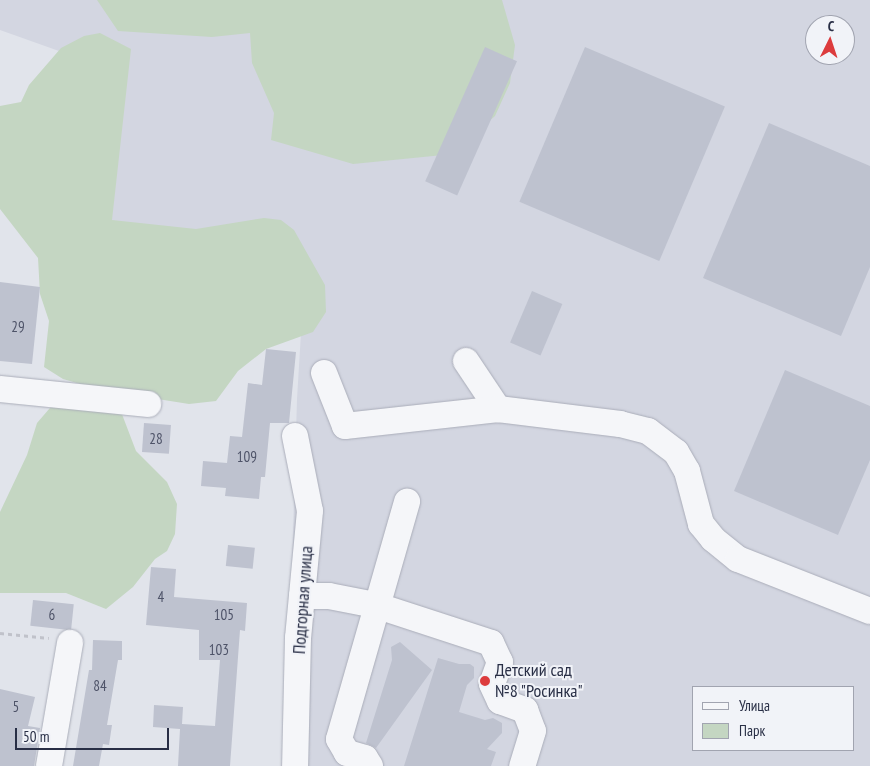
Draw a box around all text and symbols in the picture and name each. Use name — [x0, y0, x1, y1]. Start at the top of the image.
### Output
north arrow — [805, 15, 855, 65]
text: С — [827, 17, 835, 35]
house number: 29 — [11, 318, 25, 336]
house number: 28 — [149, 430, 163, 448]
house number: 109 — [237, 448, 257, 466]
street label: Подгорная улица — [288, 545, 318, 655]
house number: 4 — [158, 588, 164, 606]
house number: 6 — [49, 606, 55, 624]
house number: 105 — [214, 606, 234, 624]
house number: 103 — [209, 641, 229, 659]
place label: Детский сад №8 "Росинка" — [495, 660, 584, 702]
marker: Детский сад №8 "Росинка" — [479, 675, 491, 687]
house number: 84 — [93, 677, 107, 695]
legend — [692, 686, 855, 751]
text: Улица — [739, 696, 770, 715]
house number: 5 — [13, 698, 19, 716]
scale bar — [18, 718, 171, 750]
text: Парк — [739, 721, 765, 740]
text: 50 m — [23, 727, 49, 746]

